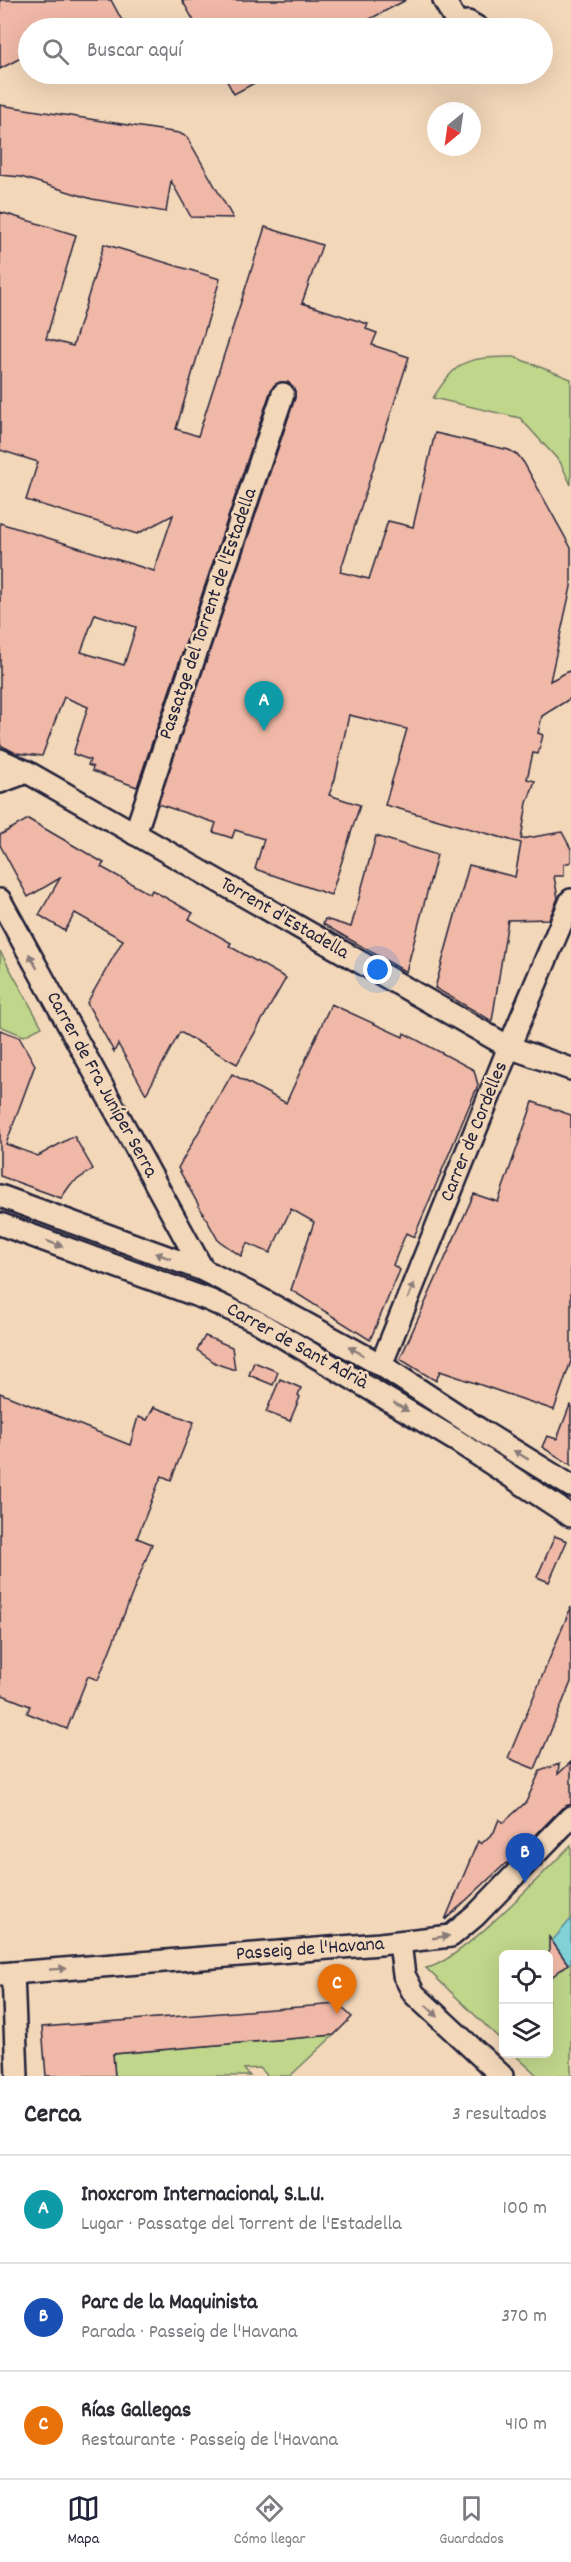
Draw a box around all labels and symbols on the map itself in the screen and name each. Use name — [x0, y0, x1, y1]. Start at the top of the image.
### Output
north arrow — [427, 102, 481, 156]
street label: Passatge del Torrent de l'Estadella — [153, 484, 265, 744]
pin: A — [244, 682, 284, 731]
street label: Torrent d'Estadella — [214, 871, 354, 968]
one-way arrow — [28, 952, 38, 969]
your location — [363, 955, 392, 984]
street label: Carrer de Fra Juníper Serra — [38, 987, 164, 1184]
street label: Carrer de Cordelles — [434, 1058, 516, 1206]
one-way arrow — [46, 1239, 64, 1249]
one-way arrow — [154, 1250, 172, 1260]
one-way arrow — [407, 1282, 416, 1300]
street label: Carrer de Sant Adrià — [221, 1296, 373, 1398]
one-way arrow — [347, 1346, 364, 1356]
one-way arrow — [393, 1401, 409, 1412]
one-way arrow — [513, 1450, 529, 1461]
pin: B — [506, 1834, 544, 1883]
street label: Passeig de l'Havana — [235, 1931, 386, 1969]
one-way arrow — [432, 1932, 451, 1941]
one-way arrow — [49, 1964, 68, 1974]
pin: C — [318, 1964, 356, 2014]
one-way arrow — [424, 2004, 439, 2017]

